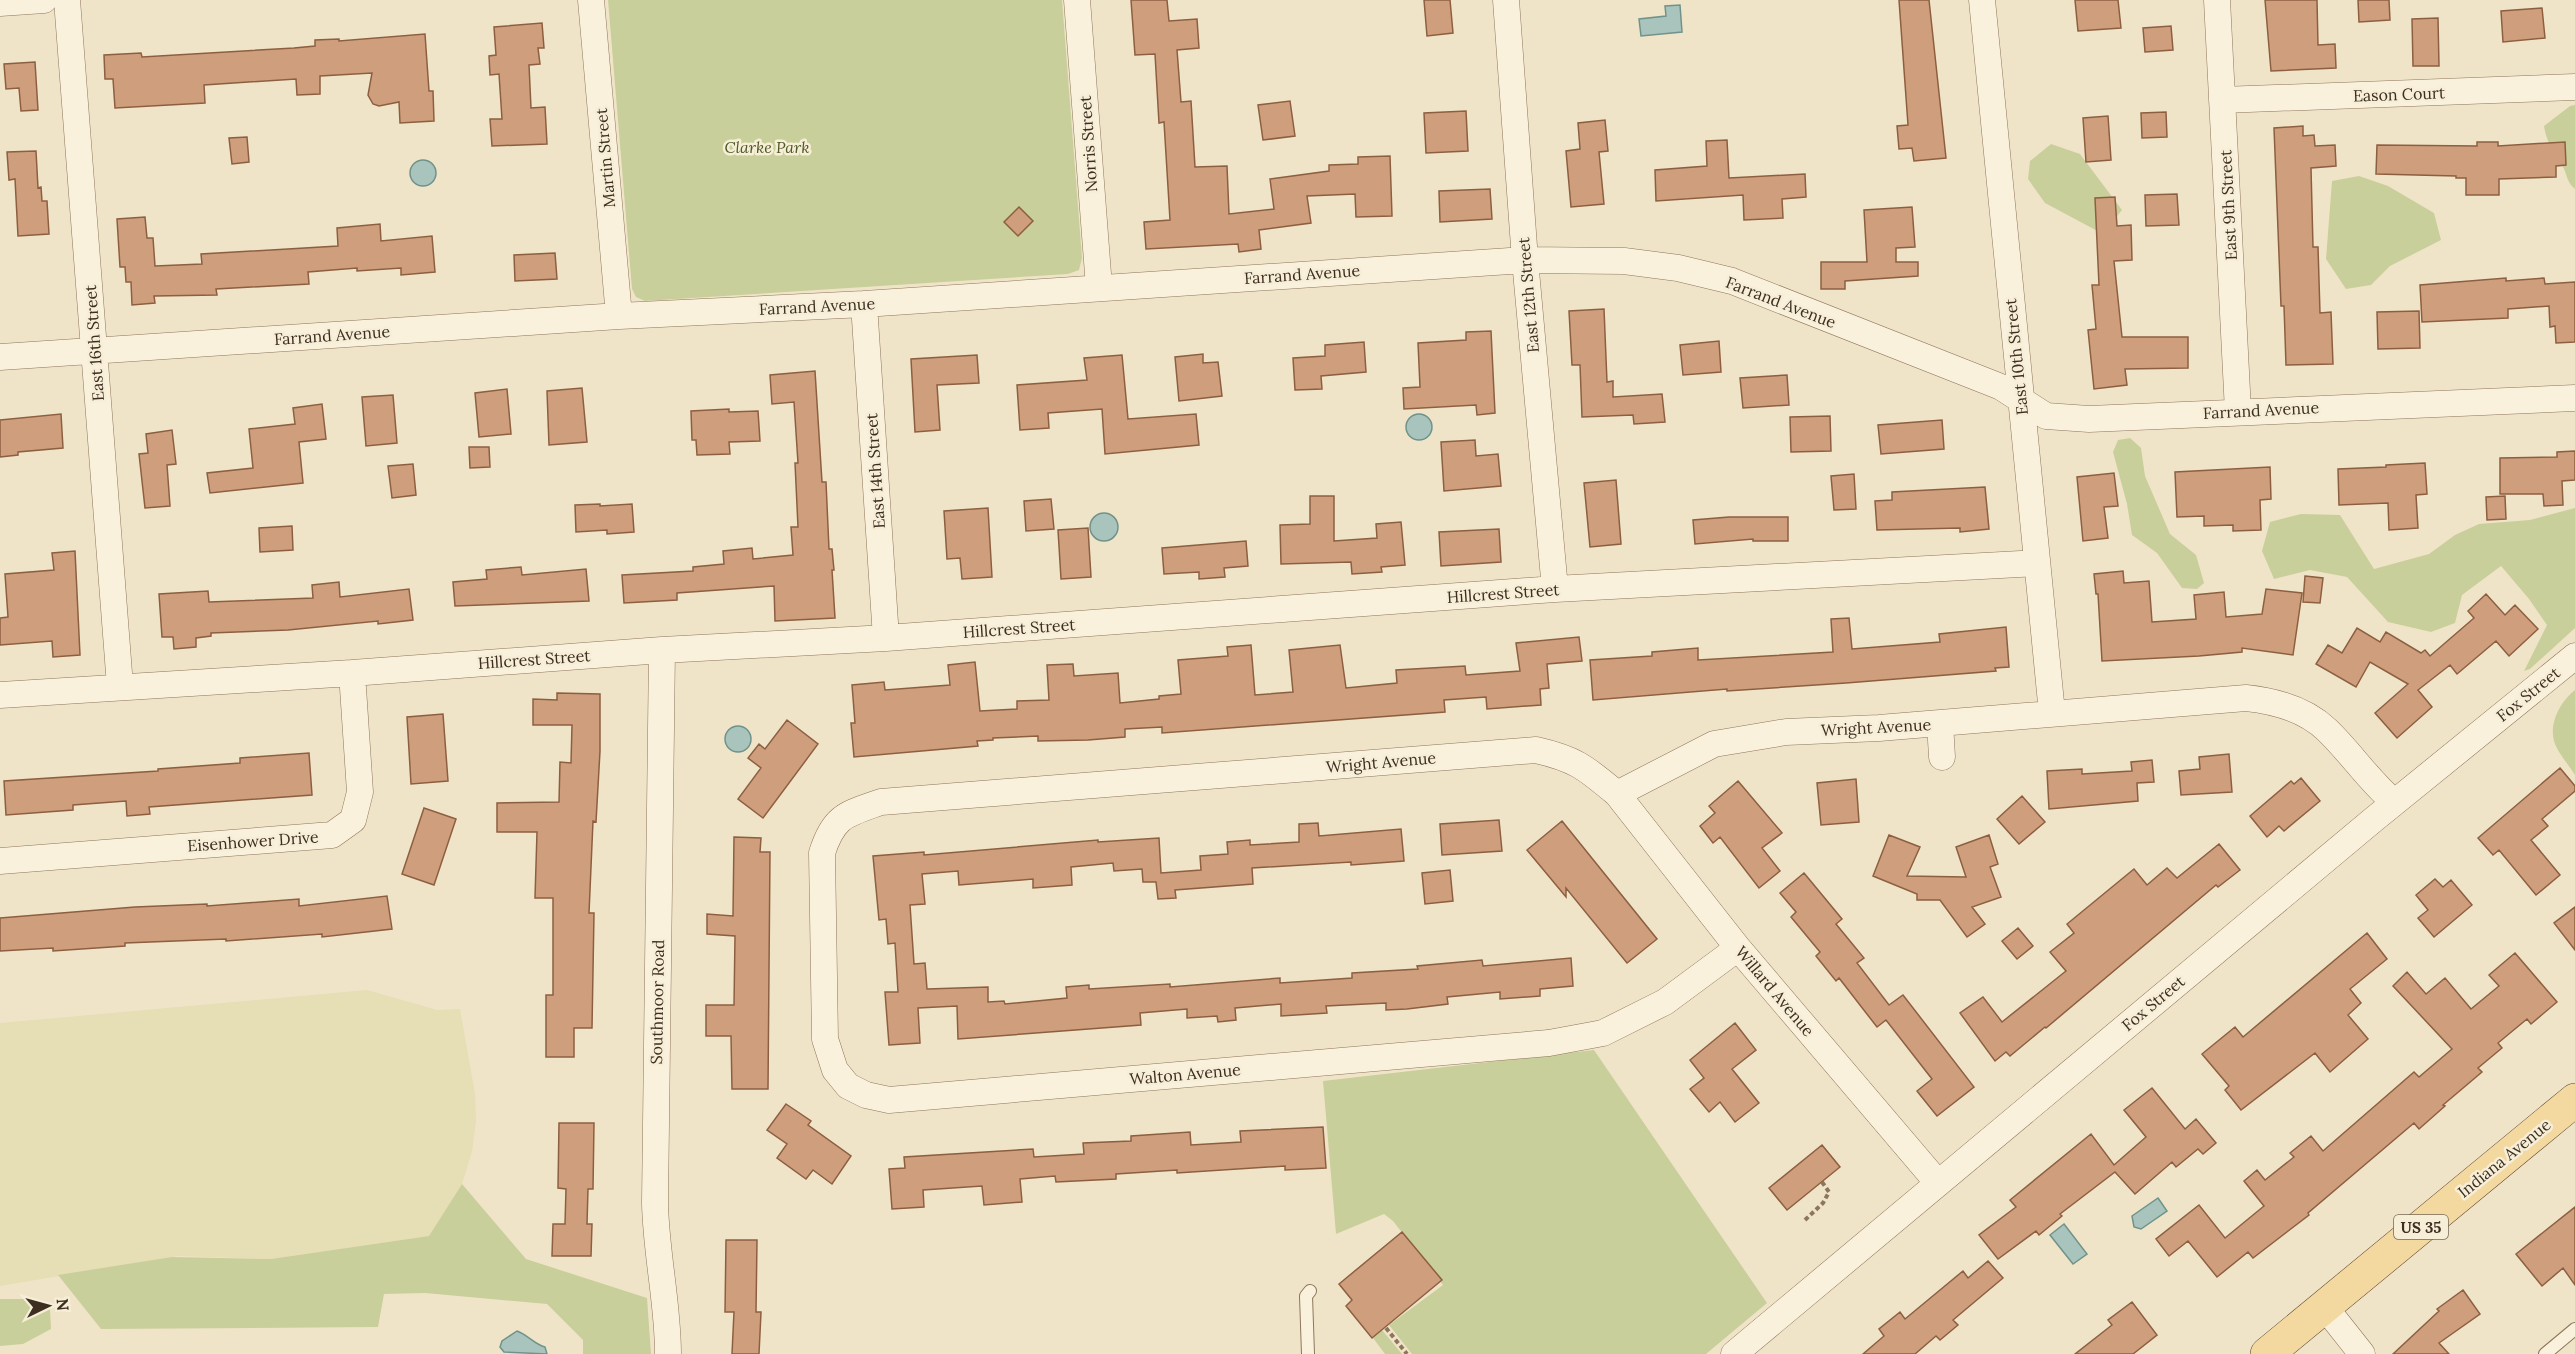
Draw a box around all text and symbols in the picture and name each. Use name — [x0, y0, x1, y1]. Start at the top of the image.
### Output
street label: Eason Court — [2353, 82, 2446, 106]
street label: Norris Street — [1075, 94, 1101, 193]
street label: Martin Street — [591, 107, 619, 209]
park label: Clarke Park — [724, 137, 810, 157]
street label: East 9th Street — [2215, 148, 2241, 261]
street label: East 12th Street — [1513, 236, 1543, 354]
street label: Farrand Avenue — [1243, 260, 1361, 288]
street label: Farrand Avenue — [1723, 272, 1839, 332]
street label: East 16th Street — [80, 283, 108, 402]
street label: Farrand Avenue — [758, 293, 876, 319]
street label: East 10th Street — [2000, 297, 2032, 416]
street label: Farrand Avenue — [273, 321, 391, 349]
street label: Farrand Avenue — [2202, 397, 2320, 423]
street label: East 14th Street — [861, 412, 889, 529]
street label: Hillcrest Street — [1446, 579, 1561, 607]
street label: Hillcrest Street — [962, 614, 1077, 642]
street label: Hillcrest Street — [477, 645, 592, 673]
street label: Fox Street — [2492, 662, 2564, 726]
street label: Wright Avenue — [1820, 714, 1932, 740]
street label: Wright Avenue — [1325, 747, 1437, 777]
street label: Eisenhower Drive — [187, 826, 320, 856]
street label: Southmoor Road — [646, 939, 668, 1065]
street label: Willard Avenue — [1731, 942, 1819, 1041]
street label: Fox Street — [2118, 970, 2189, 1035]
street label: Walton Avenue — [1128, 1059, 1242, 1089]
street label: Indiana Avenue — [2454, 1114, 2555, 1202]
road number: US 35 — [2394, 1215, 2448, 1239]
north arrow — [18, 1276, 78, 1336]
text: N — [52, 1298, 73, 1312]

